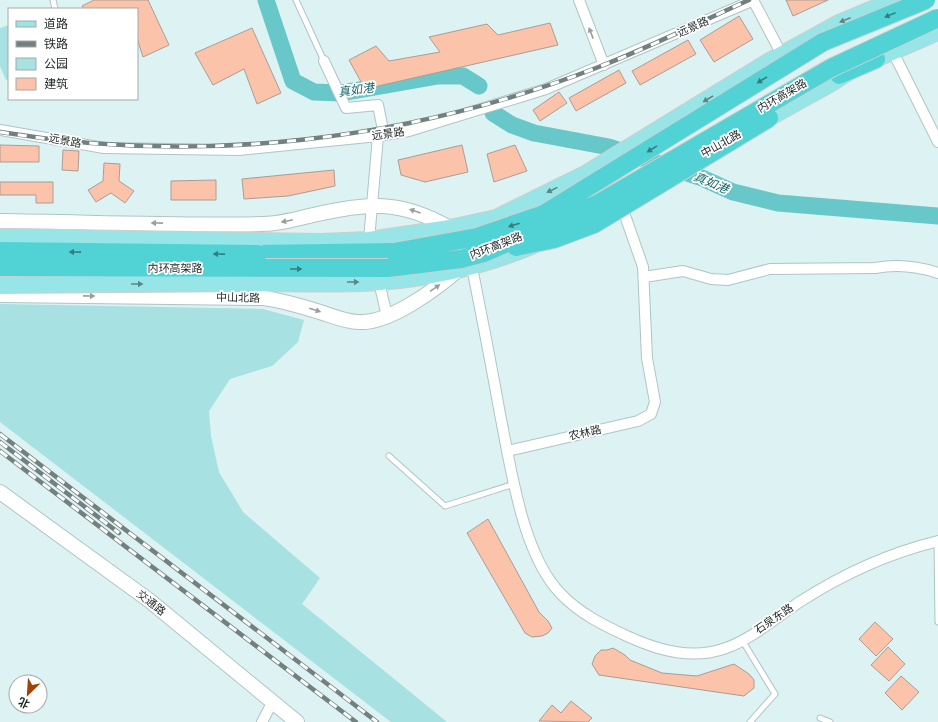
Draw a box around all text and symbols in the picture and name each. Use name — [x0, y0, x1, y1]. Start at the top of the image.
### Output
legend — [8, 8, 138, 100]
one-way arrow — [883, 12, 895, 18]
street label: 远景路 — [675, 14, 711, 40]
text: 道路 — [44, 17, 68, 31]
one-way arrow — [839, 17, 851, 23]
one-way arrow — [587, 26, 593, 38]
text: 铁路 — [44, 37, 68, 51]
text: 公园 — [44, 57, 68, 71]
one-way arrow — [757, 76, 767, 84]
text: 建筑 — [44, 77, 68, 91]
street label: 内环高架路 — [755, 77, 809, 115]
water label: 真如港 — [337, 80, 377, 99]
one-way arrow — [703, 95, 713, 103]
street label: 远景路 — [371, 125, 405, 143]
street label: 中山北路 — [699, 128, 743, 160]
street label: 远景路 — [48, 132, 82, 150]
one-way arrow — [646, 145, 657, 152]
water label: 真如港 — [692, 170, 732, 197]
one-way arrow — [547, 187, 558, 193]
one-way arrow — [408, 208, 420, 214]
one-way arrow — [281, 219, 293, 225]
one-way arrow — [150, 220, 163, 226]
one-way arrow — [507, 222, 519, 228]
street label: 内环高架路 — [468, 230, 524, 262]
one-way arrow — [68, 249, 81, 255]
one-way arrow — [212, 251, 225, 257]
street label: 内环高架路 — [148, 262, 203, 275]
one-way arrow — [290, 266, 303, 272]
one-way arrow — [347, 279, 360, 285]
one-way arrow — [131, 281, 144, 287]
one-way arrow — [430, 285, 441, 292]
street label: 中山北路 — [216, 291, 260, 305]
one-way arrow — [83, 293, 96, 299]
one-way arrow — [310, 308, 322, 314]
street label: 农林路 — [567, 423, 603, 443]
street label: 交通路 — [134, 588, 168, 618]
street label: 石泉东路 — [752, 601, 796, 637]
north arrow — [8, 674, 48, 714]
text: 北 — [16, 694, 32, 711]

